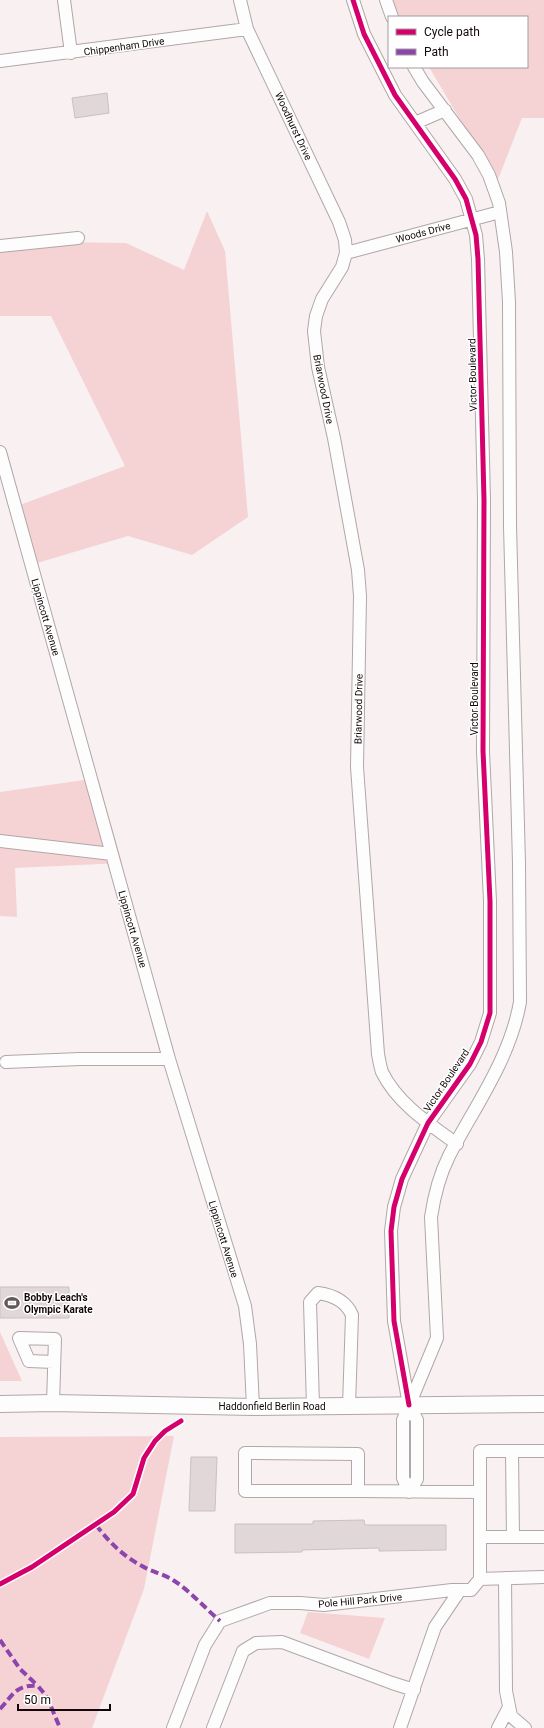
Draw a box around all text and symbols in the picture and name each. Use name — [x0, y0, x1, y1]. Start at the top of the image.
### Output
legend — [388, 16, 528, 68]
text: Cycle path — [424, 25, 480, 39]
street label: Chippenham Drive — [83, 35, 165, 58]
text: Path — [424, 45, 449, 59]
street label: Woodhurst Drive — [273, 91, 314, 162]
street label: Woods Drive — [395, 220, 452, 245]
street label: Victor Boulevard — [466, 338, 479, 412]
street label: Briarwood Drive — [311, 353, 336, 425]
street label: Lippincott Avenue — [29, 577, 62, 657]
street label: Victor Boulevard — [469, 662, 480, 736]
street label: Briarwood Drive — [352, 674, 365, 744]
street label: Lippincott Avenue — [116, 889, 149, 969]
street label: Victor Boulevard — [421, 1047, 471, 1114]
street label: Lippincott Avenue — [207, 1199, 240, 1279]
place label: Bobby Leach's Olympic Karate — [24, 1292, 93, 1315]
sports icon: Bobby Leach's Olympic Karate — [3, 1294, 21, 1312]
street label: Haddonfield Berlin Road — [218, 1401, 326, 1412]
street label: Pole Hill Park Drive — [318, 1591, 402, 1610]
scale bar — [18, 1686, 110, 1712]
text: 50 m — [24, 1693, 51, 1707]

